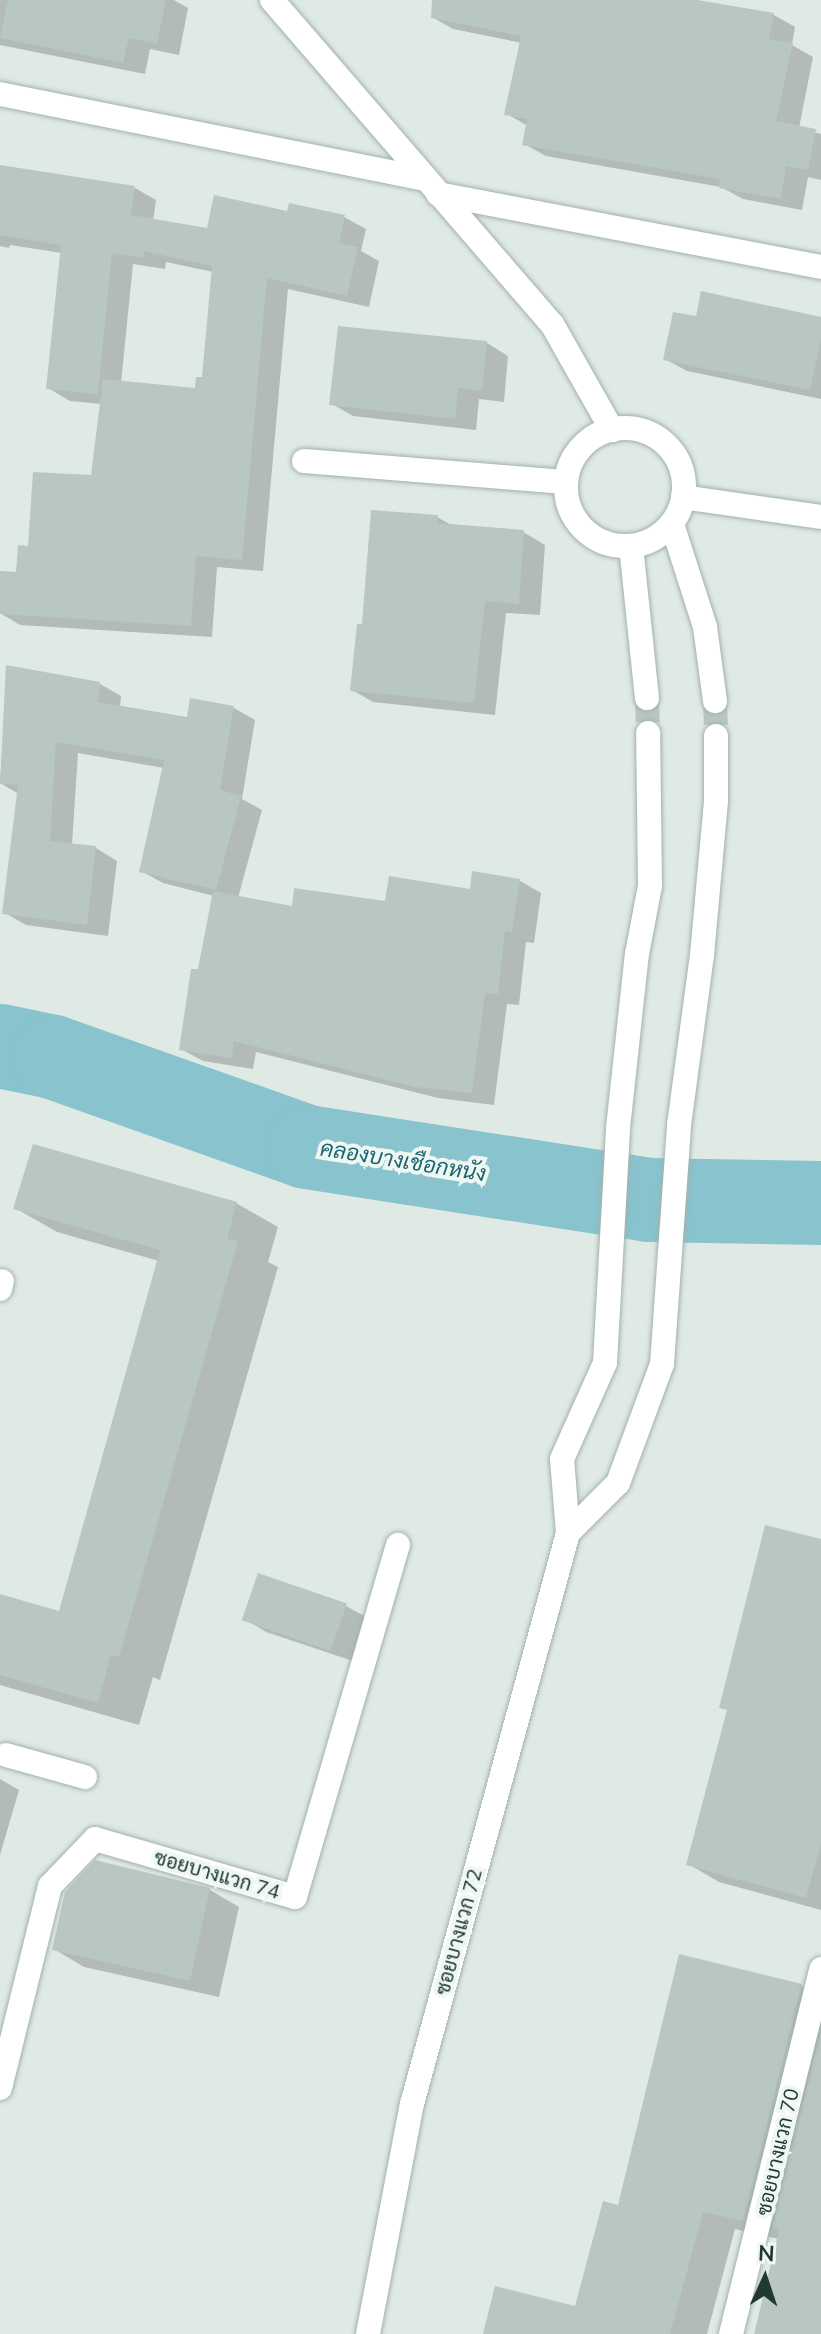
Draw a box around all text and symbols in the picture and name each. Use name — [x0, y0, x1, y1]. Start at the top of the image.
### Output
water label: คลองบางเชือกหนัง — [318, 1136, 488, 1188]
street label: ซอยบางแวก 74 — [151, 1846, 283, 1904]
street label: ซอยบางแวก 72 — [431, 1866, 487, 1998]
street label: ซอยบางแวก 70 — [752, 2086, 804, 2218]
north arrow — [725, 2238, 805, 2318]
text: N — [757, 2239, 775, 2269]

